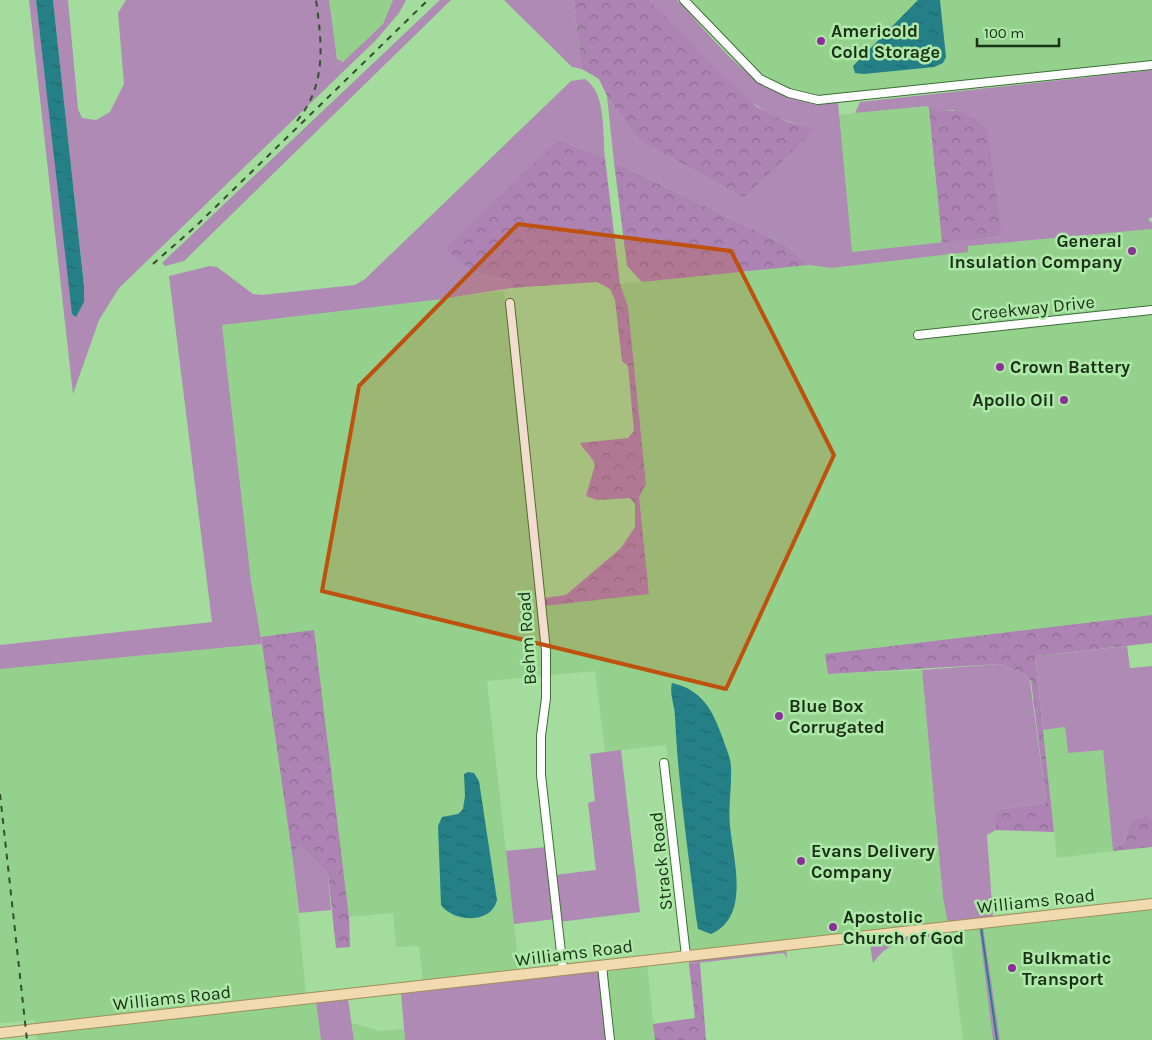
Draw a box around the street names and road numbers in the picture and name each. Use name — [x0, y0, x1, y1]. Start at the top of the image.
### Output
street label: Creekway Drive — [970, 291, 1096, 325]
street label: Behm Road — [513, 590, 541, 686]
street label: Strack Road — [645, 811, 677, 911]
street label: Williams Road — [976, 884, 1096, 918]
street label: Williams Road — [514, 935, 634, 971]
street label: Williams Road — [112, 981, 232, 1015]

